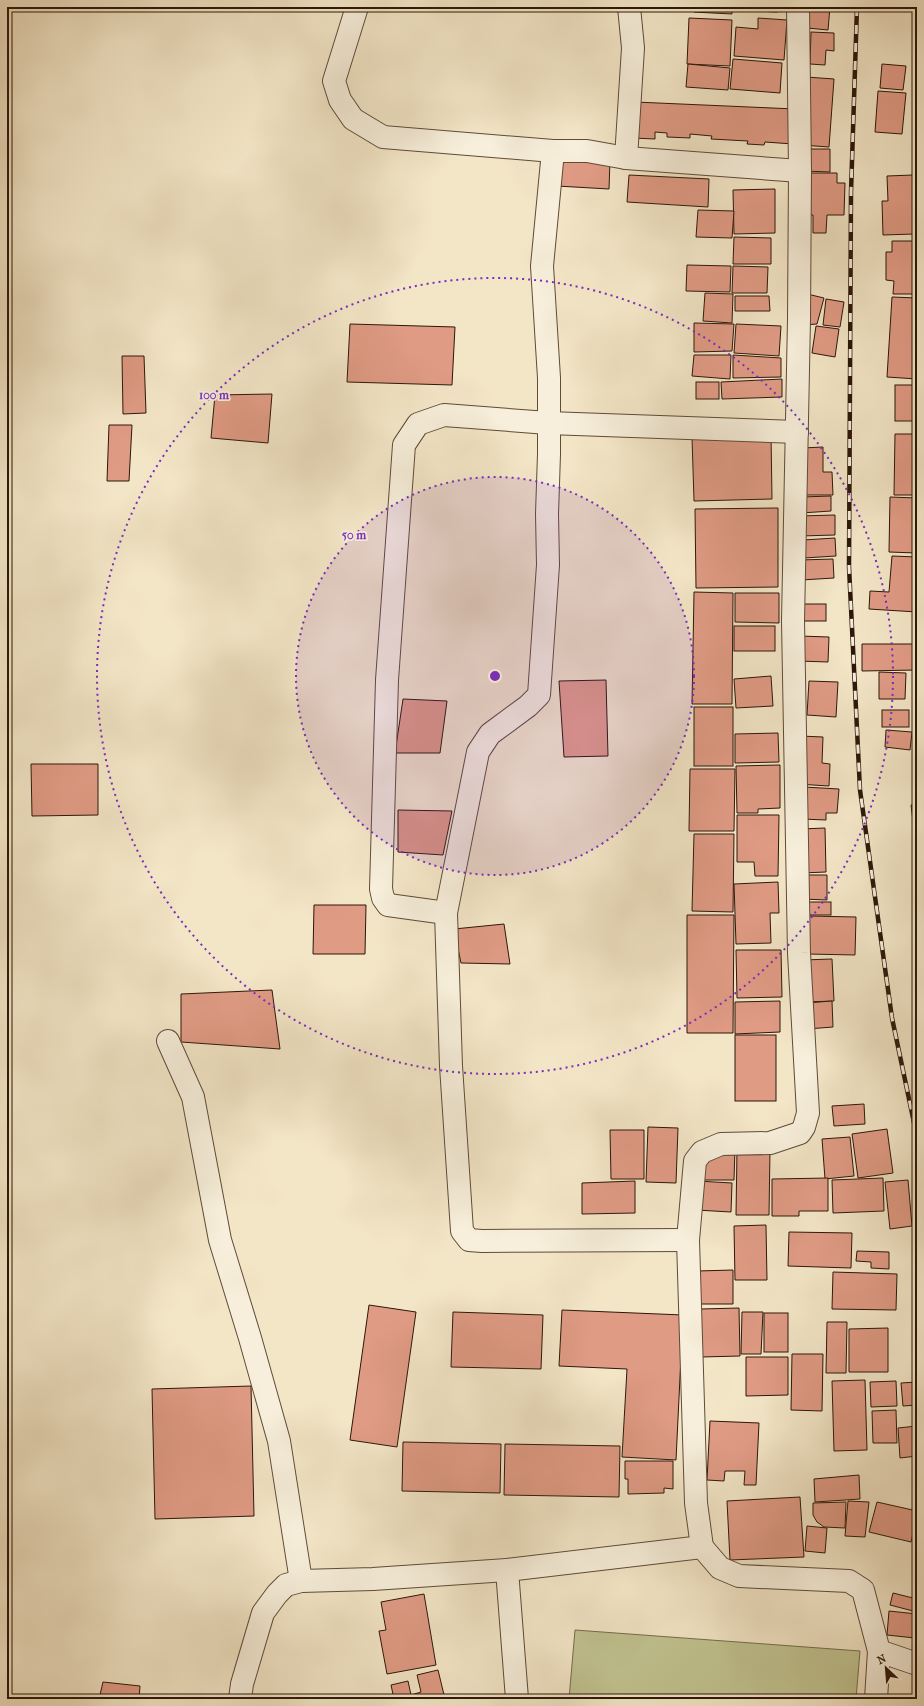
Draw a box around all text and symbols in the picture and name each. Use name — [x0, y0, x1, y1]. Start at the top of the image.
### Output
text: 100 m — [199, 388, 230, 402]
text: 50 m — [342, 528, 367, 542]
centre of rings — [488, 669, 502, 683]
north arrow — [866, 1648, 906, 1688]
text: N — [875, 1652, 889, 1667]

